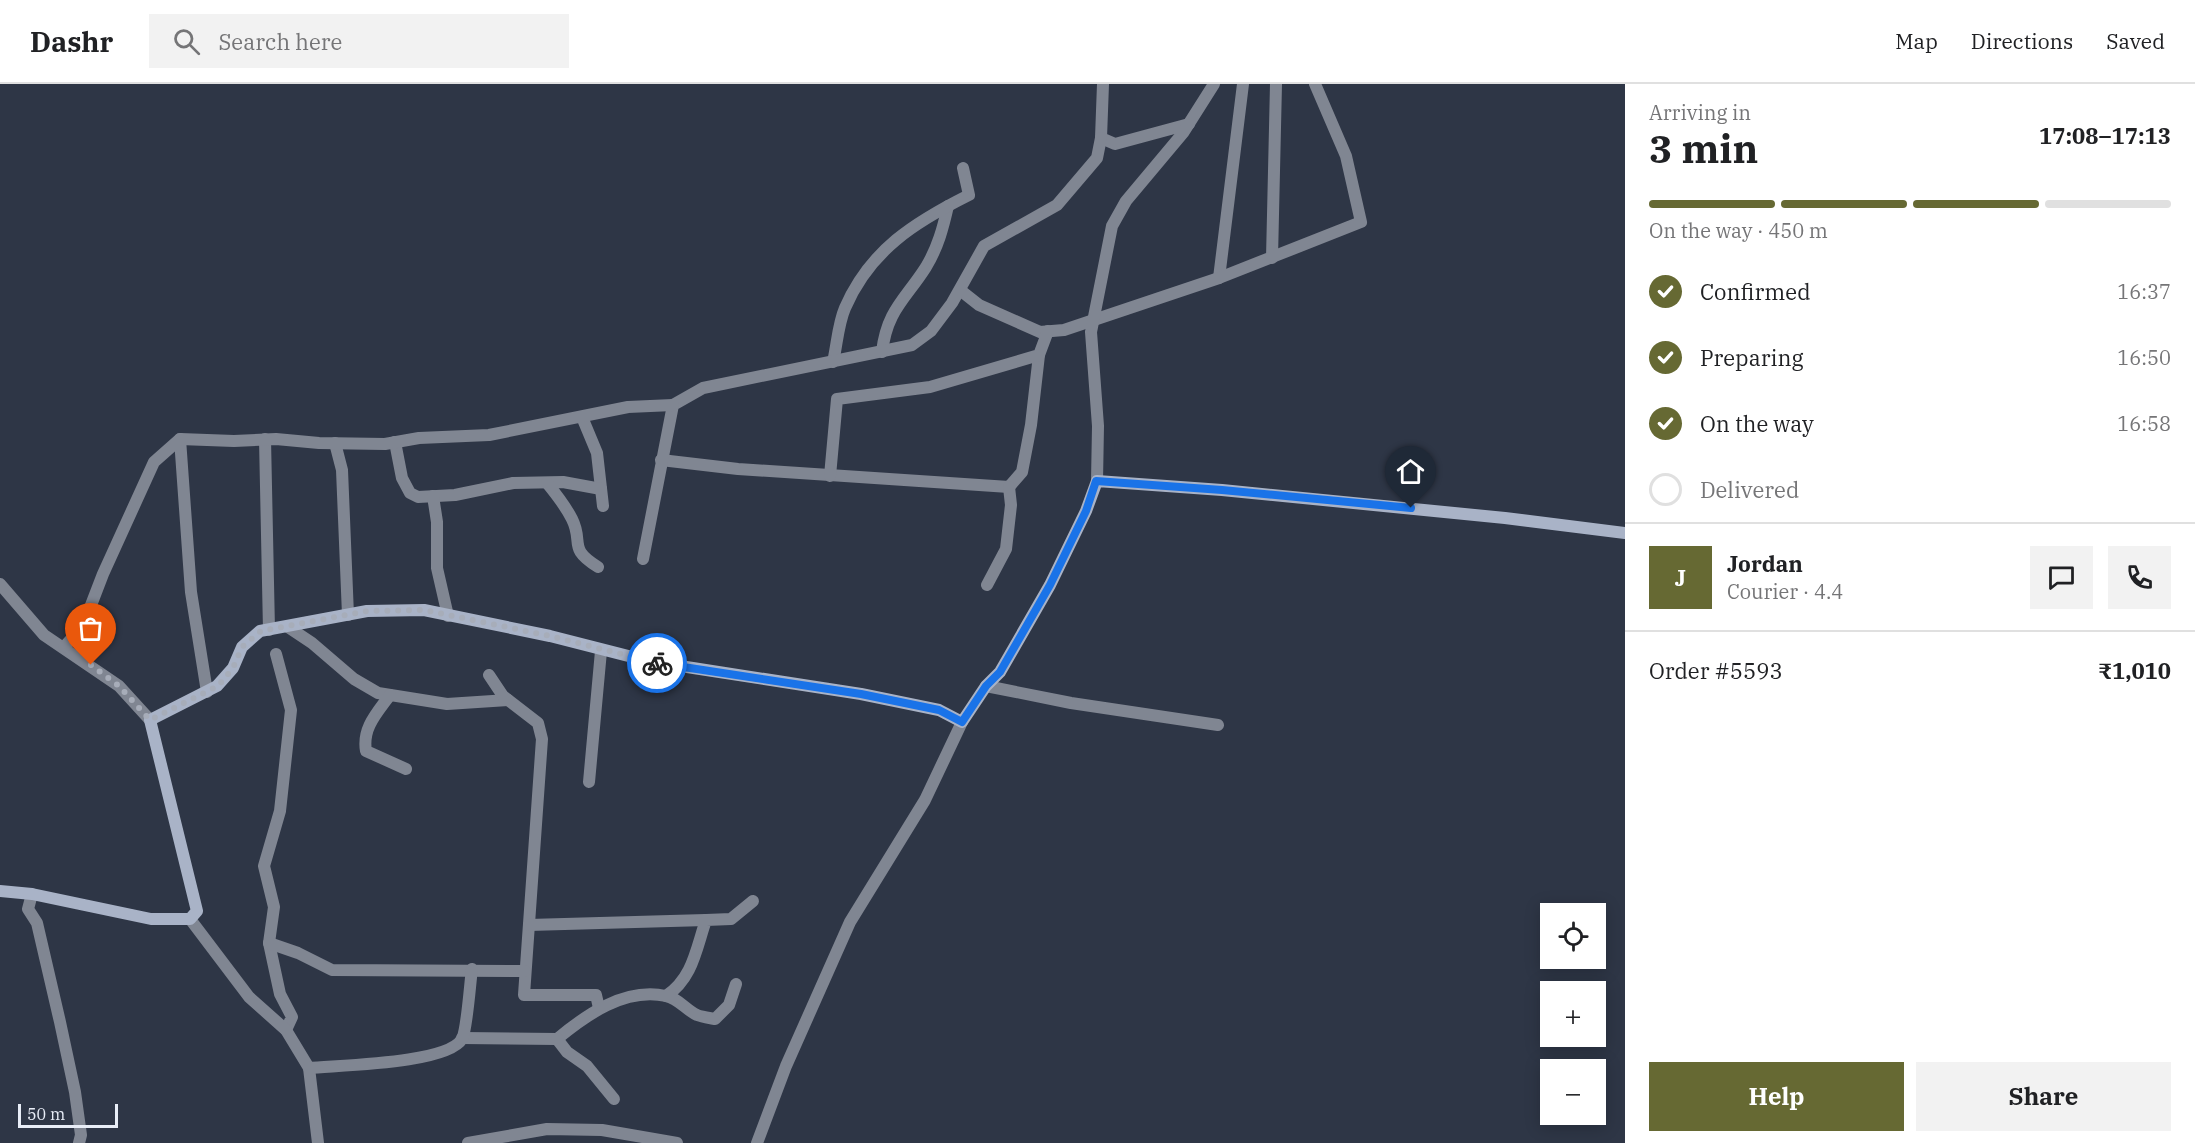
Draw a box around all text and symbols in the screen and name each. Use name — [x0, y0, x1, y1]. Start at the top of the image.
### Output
search box — [149, 14, 569, 68]
text: Dashr — [30, 23, 113, 60]
icon: search — [170, 25, 203, 58]
text: Search here — [218, 27, 342, 56]
text: Map — [1895, 27, 1938, 55]
text: Directions — [1971, 27, 2073, 55]
text: Saved — [2106, 27, 2165, 55]
text: Arriving in — [1649, 99, 1751, 126]
text: 17:08–17:13 — [2039, 121, 2171, 150]
text: 3 min — [1649, 123, 1758, 174]
text: On the way · 450 m — [1649, 217, 1828, 244]
icon: check — [1649, 275, 1682, 308]
text: Confirmed — [1700, 277, 1811, 306]
text: 16:37 — [2117, 278, 2171, 305]
icon: check — [1649, 341, 1682, 374]
text: Preparing — [1700, 343, 1804, 372]
text: 16:50 — [2117, 344, 2171, 371]
icon: check — [1649, 407, 1682, 440]
text: On the way — [1700, 409, 1814, 438]
text: 16:58 — [2117, 410, 2171, 437]
pin — [1385, 446, 1436, 508]
icon: home — [1394, 455, 1427, 488]
text: Delivered — [1700, 475, 1799, 504]
button: chat — [2030, 546, 2093, 609]
button: phone — [2108, 546, 2171, 609]
text: Jordan — [1727, 549, 1803, 578]
text: J — [1675, 563, 1686, 592]
text: Courier · 4.4 — [1727, 578, 1843, 605]
pin — [65, 603, 116, 665]
icon: bag — [74, 612, 107, 645]
courier — [627, 633, 687, 693]
icon: bike — [641, 647, 674, 680]
text: Order #5593 — [1649, 656, 1783, 685]
text: ₹1,010 — [2098, 656, 2171, 685]
map controls — [1540, 903, 1606, 1125]
button: locate — [1540, 903, 1606, 969]
button: + — [1540, 981, 1606, 1047]
button: − — [1540, 1059, 1606, 1125]
button: Help — [1649, 1062, 1904, 1131]
button: Share — [1916, 1062, 2171, 1131]
scale bar — [18, 1101, 118, 1128]
text: 50 m — [27, 1104, 65, 1124]

